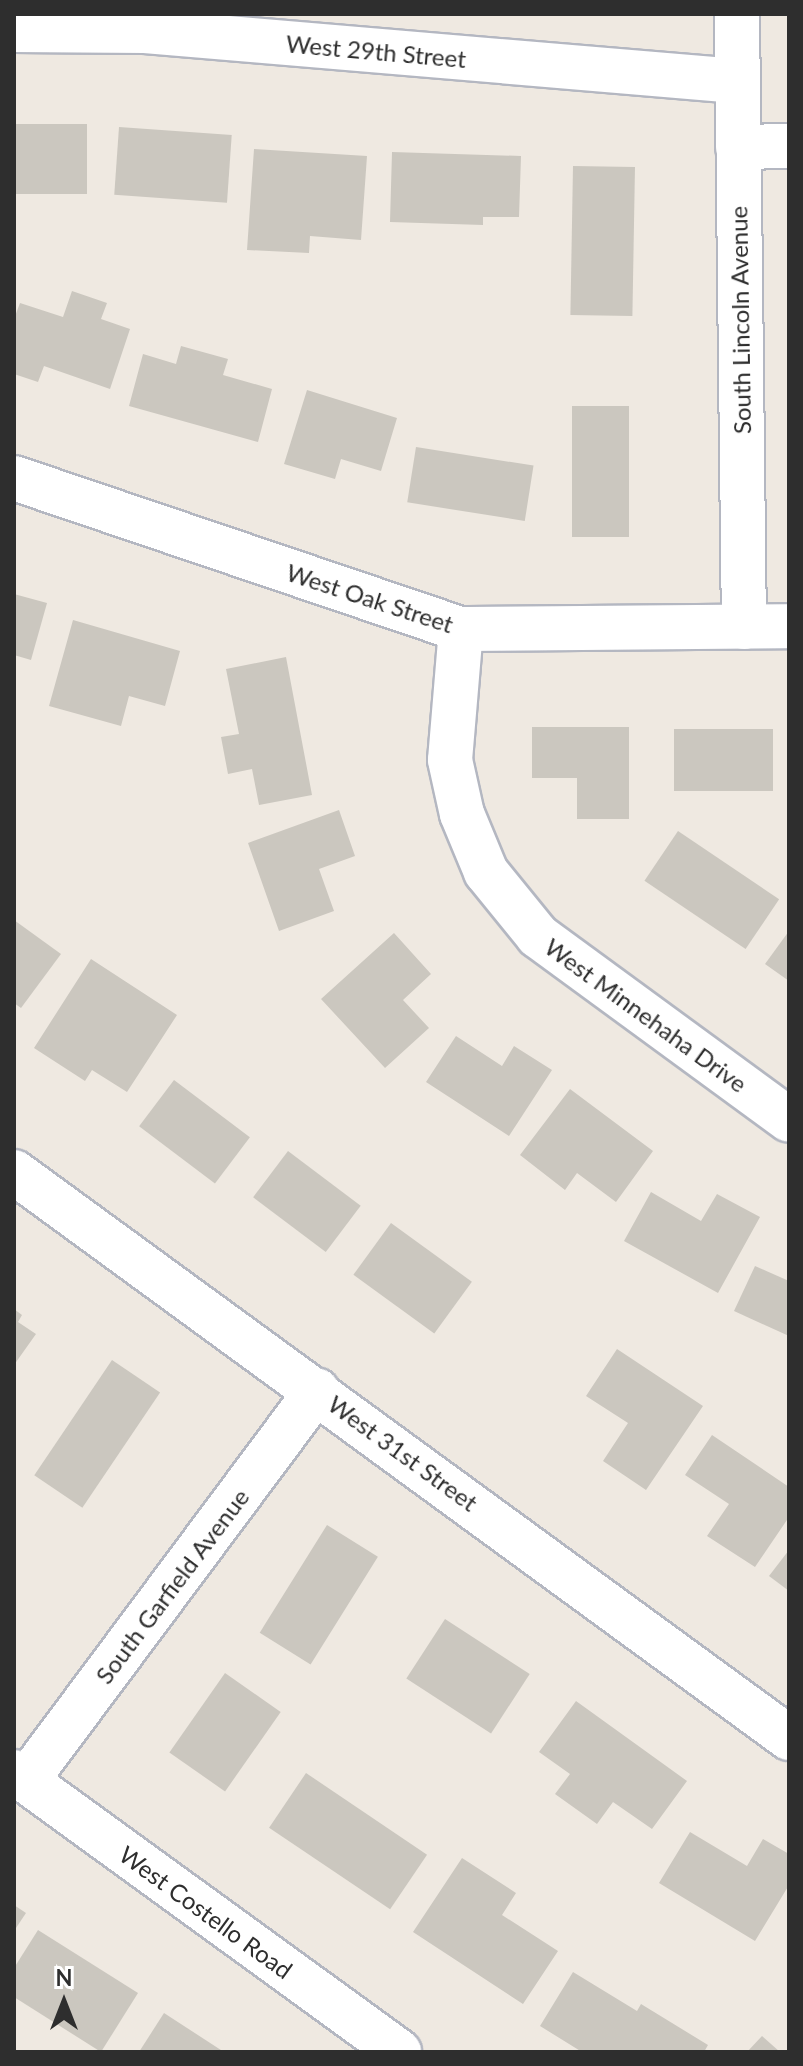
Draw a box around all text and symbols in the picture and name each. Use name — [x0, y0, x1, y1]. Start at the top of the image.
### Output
street label: West 29th Street — [285, 29, 467, 73]
street label: South Lincoln Avenue — [724, 205, 756, 435]
street label: West Oak Street — [283, 557, 457, 639]
street label: West Minnehaha Drive — [539, 932, 753, 1098]
street label: West 31st Street — [323, 1389, 483, 1517]
street label: South Garfield Avenue — [89, 1483, 255, 1689]
street label: West Costello Road — [114, 1840, 298, 1984]
north arrow — [24, 1962, 104, 2042]
text: N — [56, 1964, 72, 1991]

